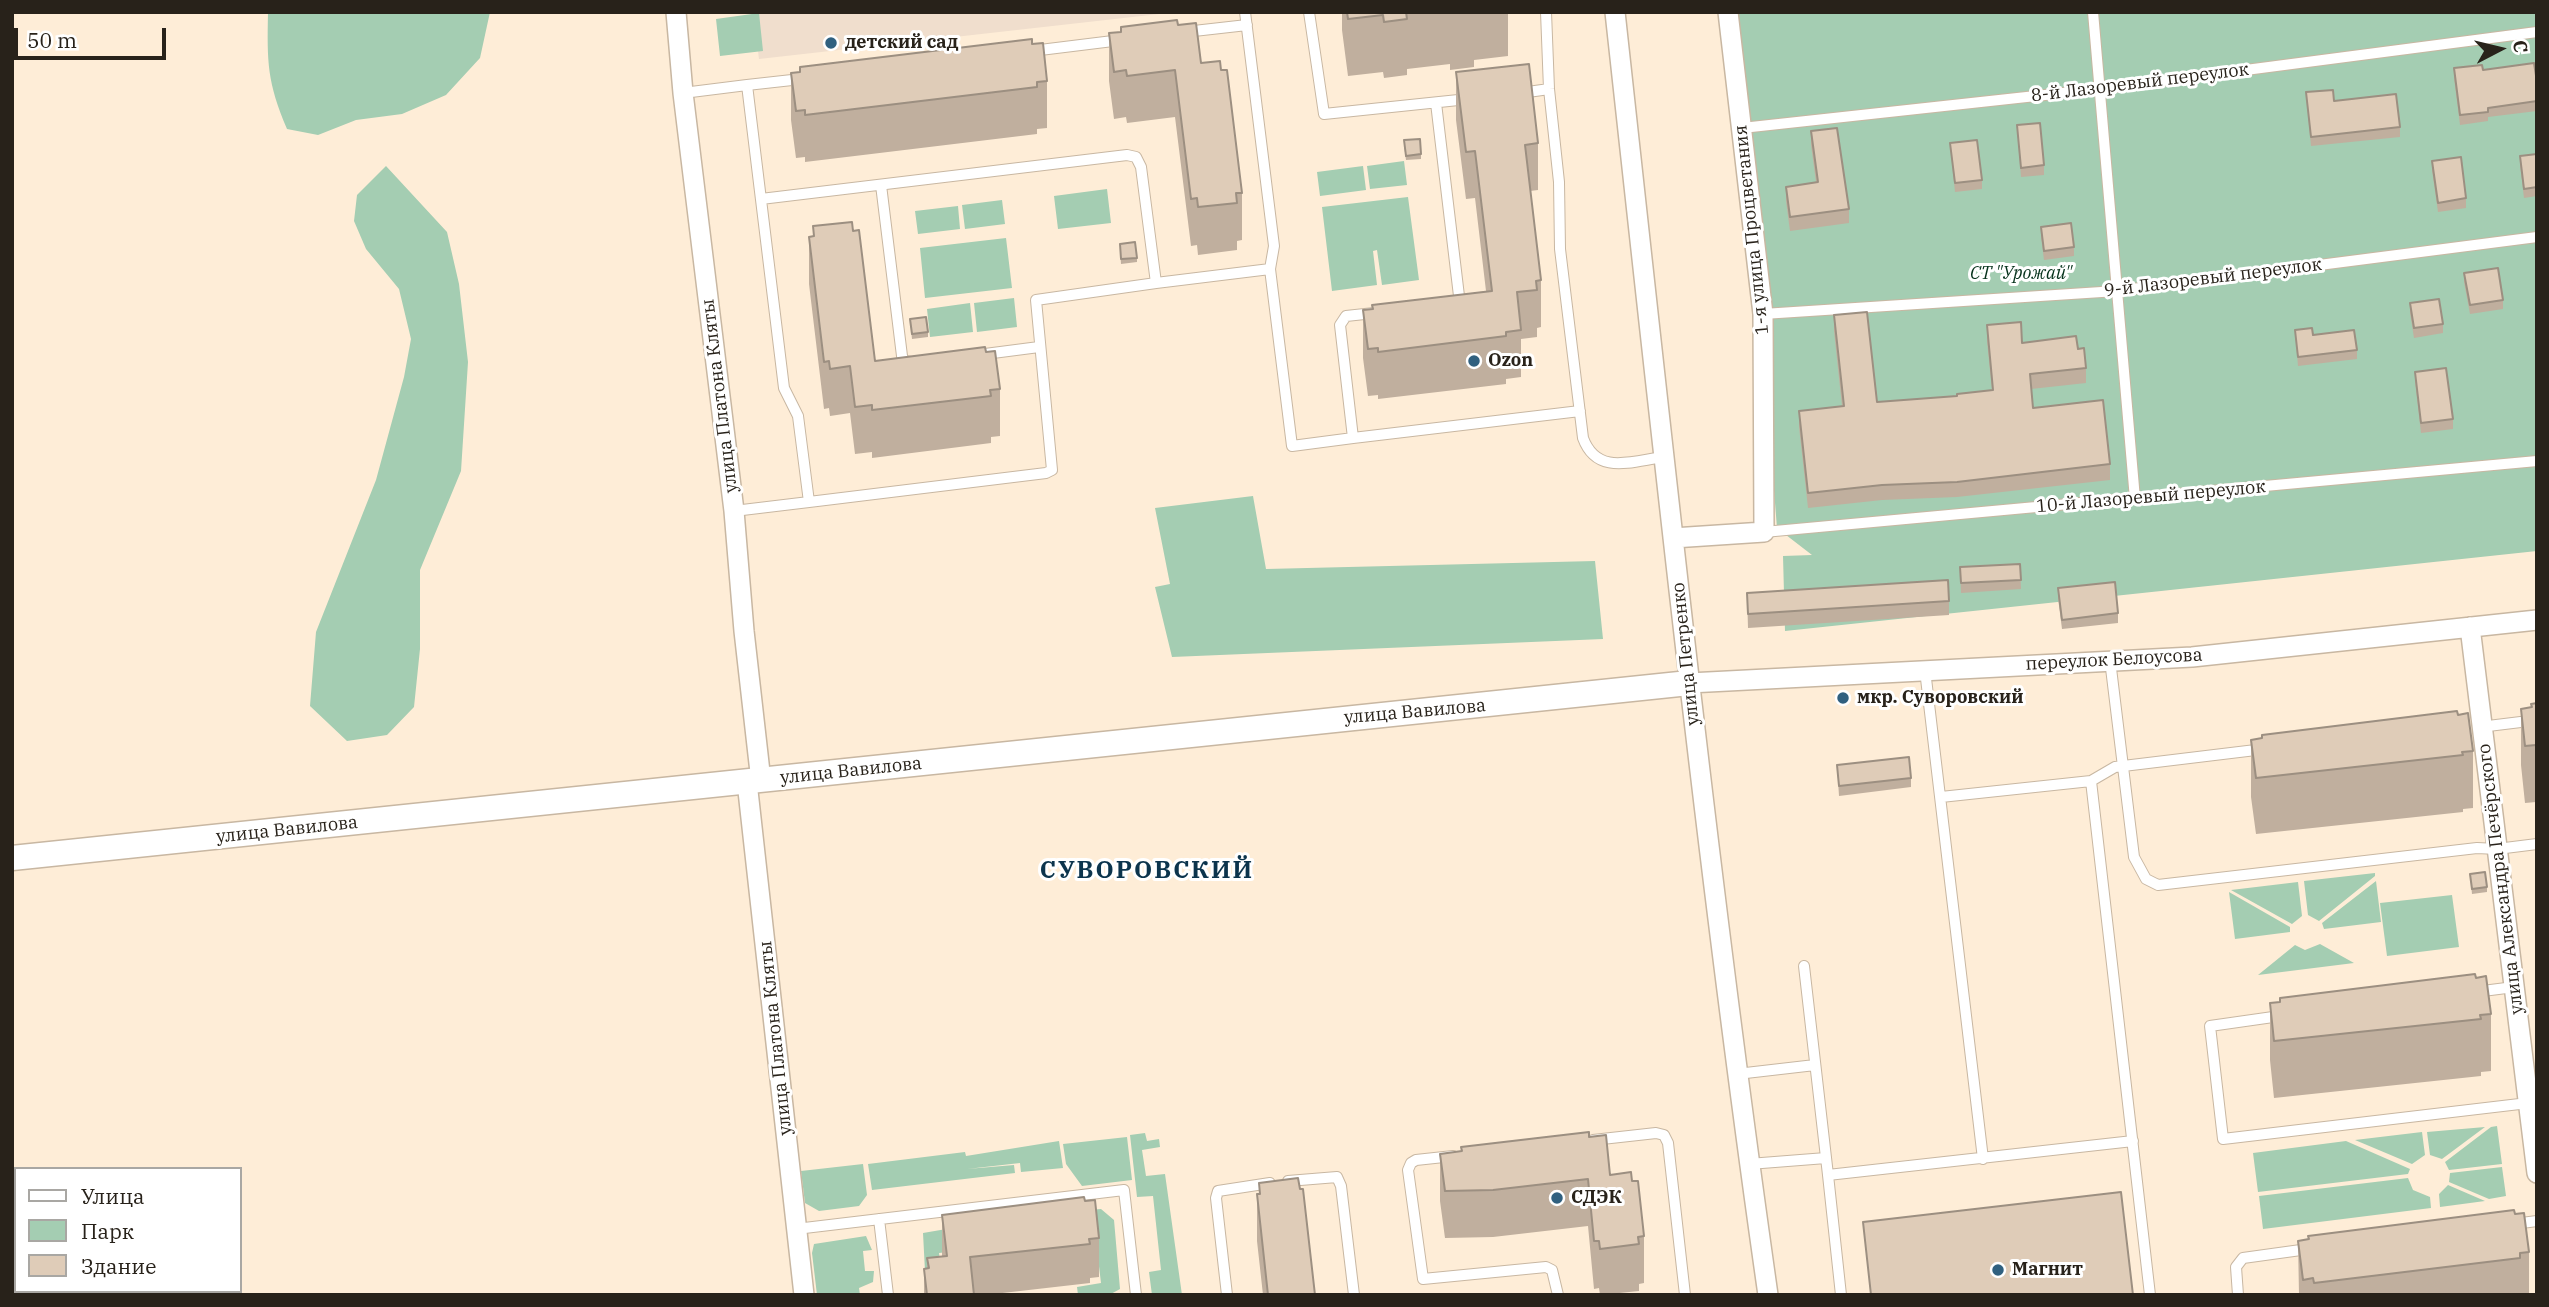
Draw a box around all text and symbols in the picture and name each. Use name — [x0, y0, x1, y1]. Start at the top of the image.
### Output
scale bar — [18, 14, 170, 58]
north arrow — [2465, 14, 2535, 84]
text: 50 m — [27, 26, 77, 54]
place label: детский сад — [845, 32, 958, 54]
marker: детский сад — [823, 35, 839, 51]
text: С — [2508, 39, 2534, 54]
street label: 8-й Лазоревый переулок — [2030, 59, 2250, 107]
street label: 1-я улица Процветания — [1730, 124, 1774, 336]
street label: 9-й Лазоревый переулок — [2103, 254, 2323, 302]
park label: СТ "Урожай" — [1970, 263, 2072, 285]
street label: улица Платона Кляты — [697, 298, 743, 494]
place label: Ozon — [1488, 350, 1533, 372]
marker: Ozon — [1466, 353, 1482, 369]
street label: 10-й Лазоревый переулок — [2035, 476, 2267, 518]
street label: улица Петренко — [1668, 581, 1704, 727]
street label: переулок Белоусова — [2025, 645, 2203, 675]
place label: мкр. Суворовский — [1857, 687, 2024, 709]
marker: мкр. Суворовский — [1835, 690, 1851, 706]
street label: улица Вавилова — [1343, 695, 1487, 729]
street label: улица Александра Печёрского — [2474, 742, 2528, 1016]
street label: улица Вавилова — [779, 753, 923, 789]
street label: улица Вавилова — [215, 812, 359, 848]
district label: СУВОРОВСКИЙ — [1041, 857, 1253, 885]
street label: улица Платона Кляты — [755, 940, 797, 1136]
legend — [14, 1167, 242, 1293]
text: Улица — [81, 1182, 145, 1210]
place label: СДЭК — [1571, 1187, 1622, 1209]
marker: СДЭК — [1549, 1190, 1565, 1206]
text: Парк — [81, 1217, 134, 1245]
text: Здание — [81, 1252, 156, 1280]
place label: Магнит — [2012, 1259, 2083, 1281]
marker: Магнит — [1990, 1262, 2006, 1278]

